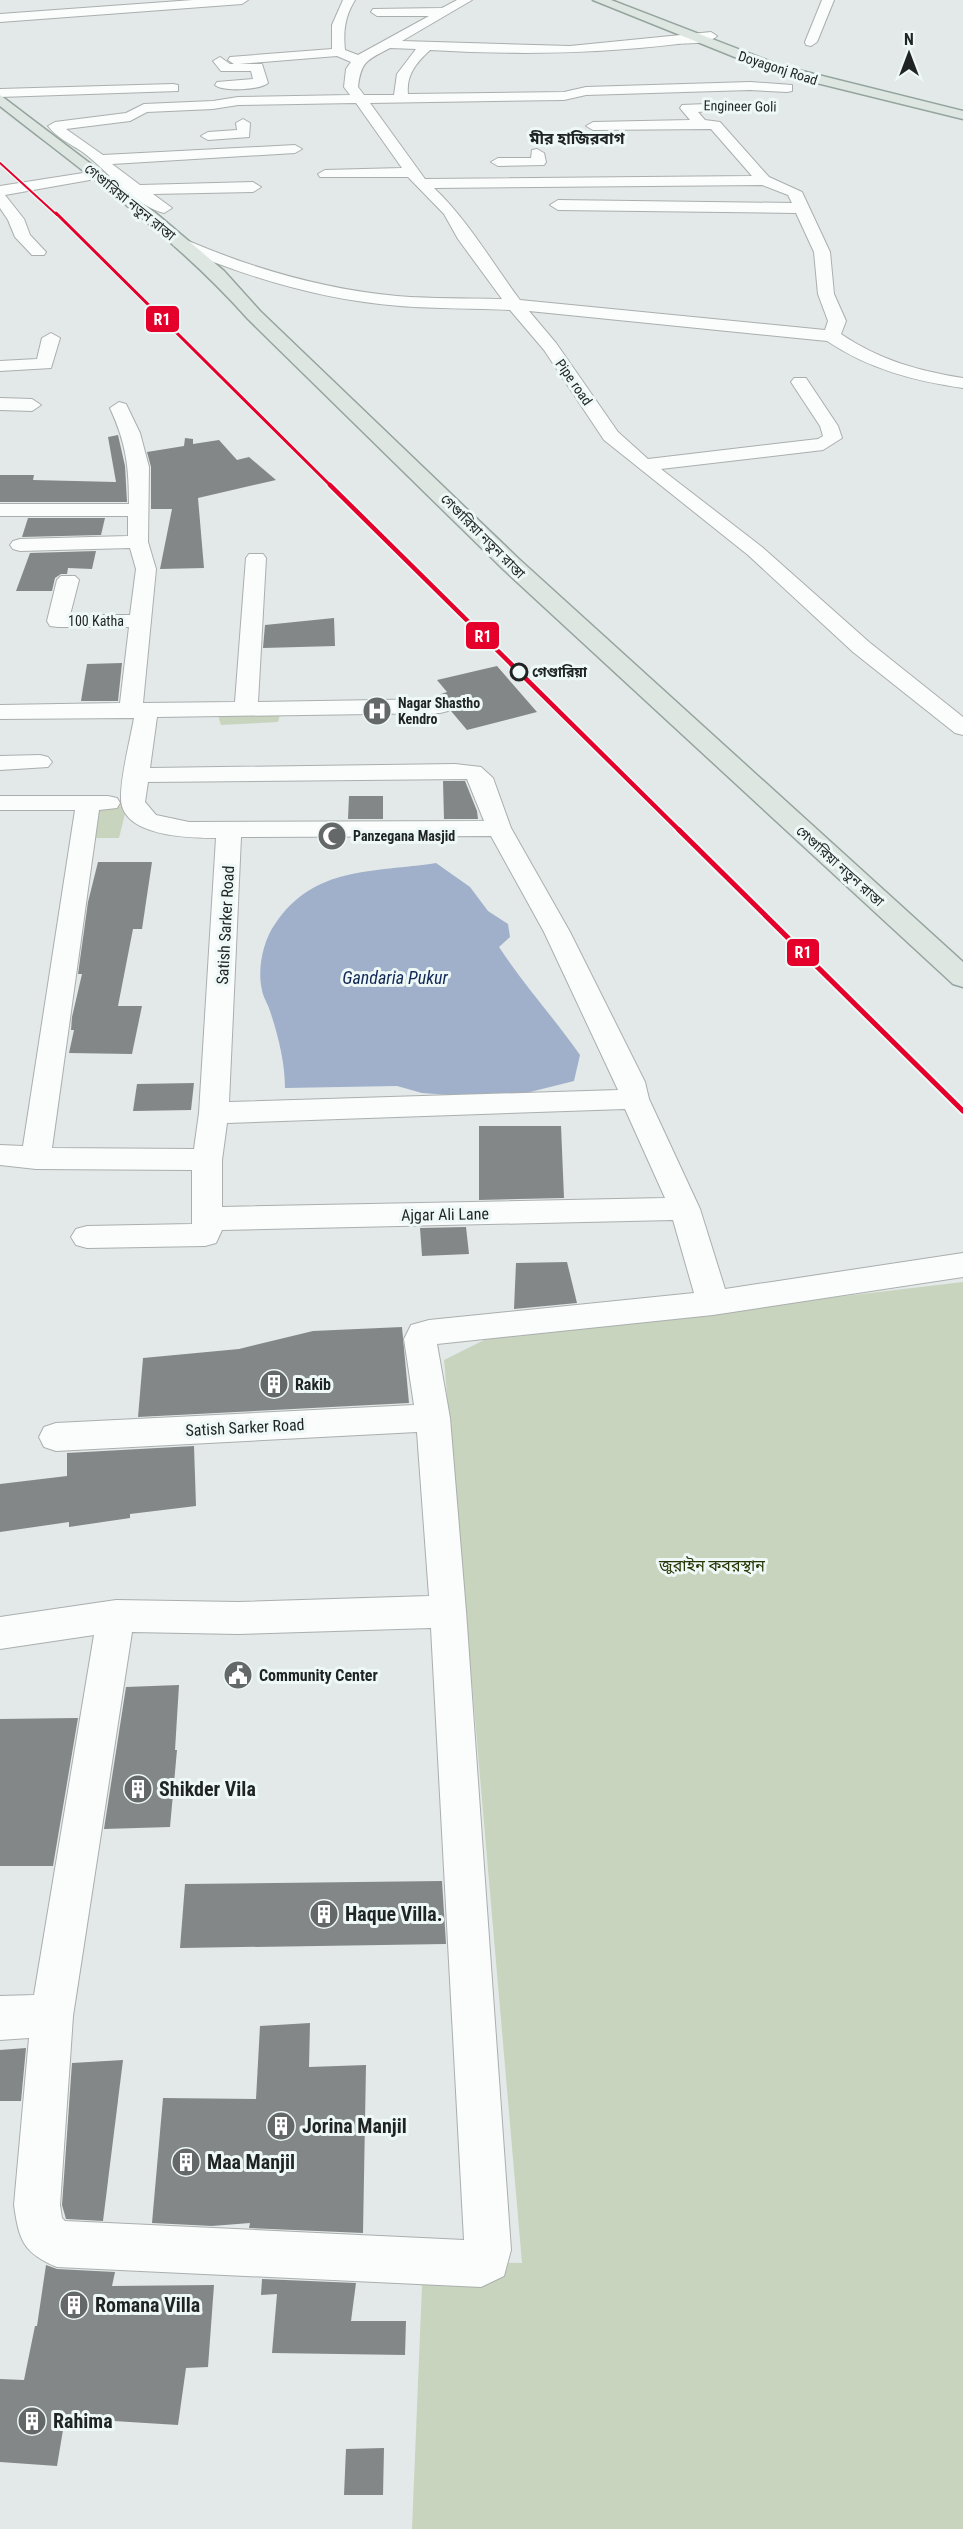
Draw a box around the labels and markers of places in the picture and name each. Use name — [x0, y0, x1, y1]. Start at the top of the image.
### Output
marker: গেণ্ডারিয়া — [510, 663, 528, 681]
place label: গেণ্ডারিয়া — [532, 664, 588, 680]
hospital icon: Nagar Shastho Kendro — [361, 695, 393, 727]
place label: Nagar Shastho Kendro — [398, 695, 480, 727]
mosque icon: Panzegana Masjid — [316, 820, 348, 852]
place label: Panzegana Masjid — [353, 828, 455, 844]
building icon: Rakib — [258, 1368, 290, 1400]
place label: Rakib — [295, 1375, 331, 1394]
public building icon: Community Center — [222, 1659, 254, 1691]
place label: Community Center — [259, 1666, 378, 1685]
building icon: Shikder Vila — [122, 1773, 154, 1805]
place label: Shikder Vila — [159, 1777, 256, 1801]
building icon: Haque Villa. — [308, 1898, 340, 1930]
place label: Haque Villa. — [345, 1902, 443, 1926]
building icon: Jorina Manjil — [265, 2110, 297, 2142]
place label: Jorina Manjil — [302, 2114, 407, 2138]
building icon: Maa Manjil — [170, 2146, 202, 2178]
place label: Maa Manjil — [207, 2150, 295, 2174]
building icon: Romana Villa — [58, 2289, 90, 2321]
place label: Romana Villa — [95, 2293, 200, 2317]
building icon: Rahima — [16, 2405, 48, 2437]
place label: Rahima — [53, 2409, 113, 2433]

